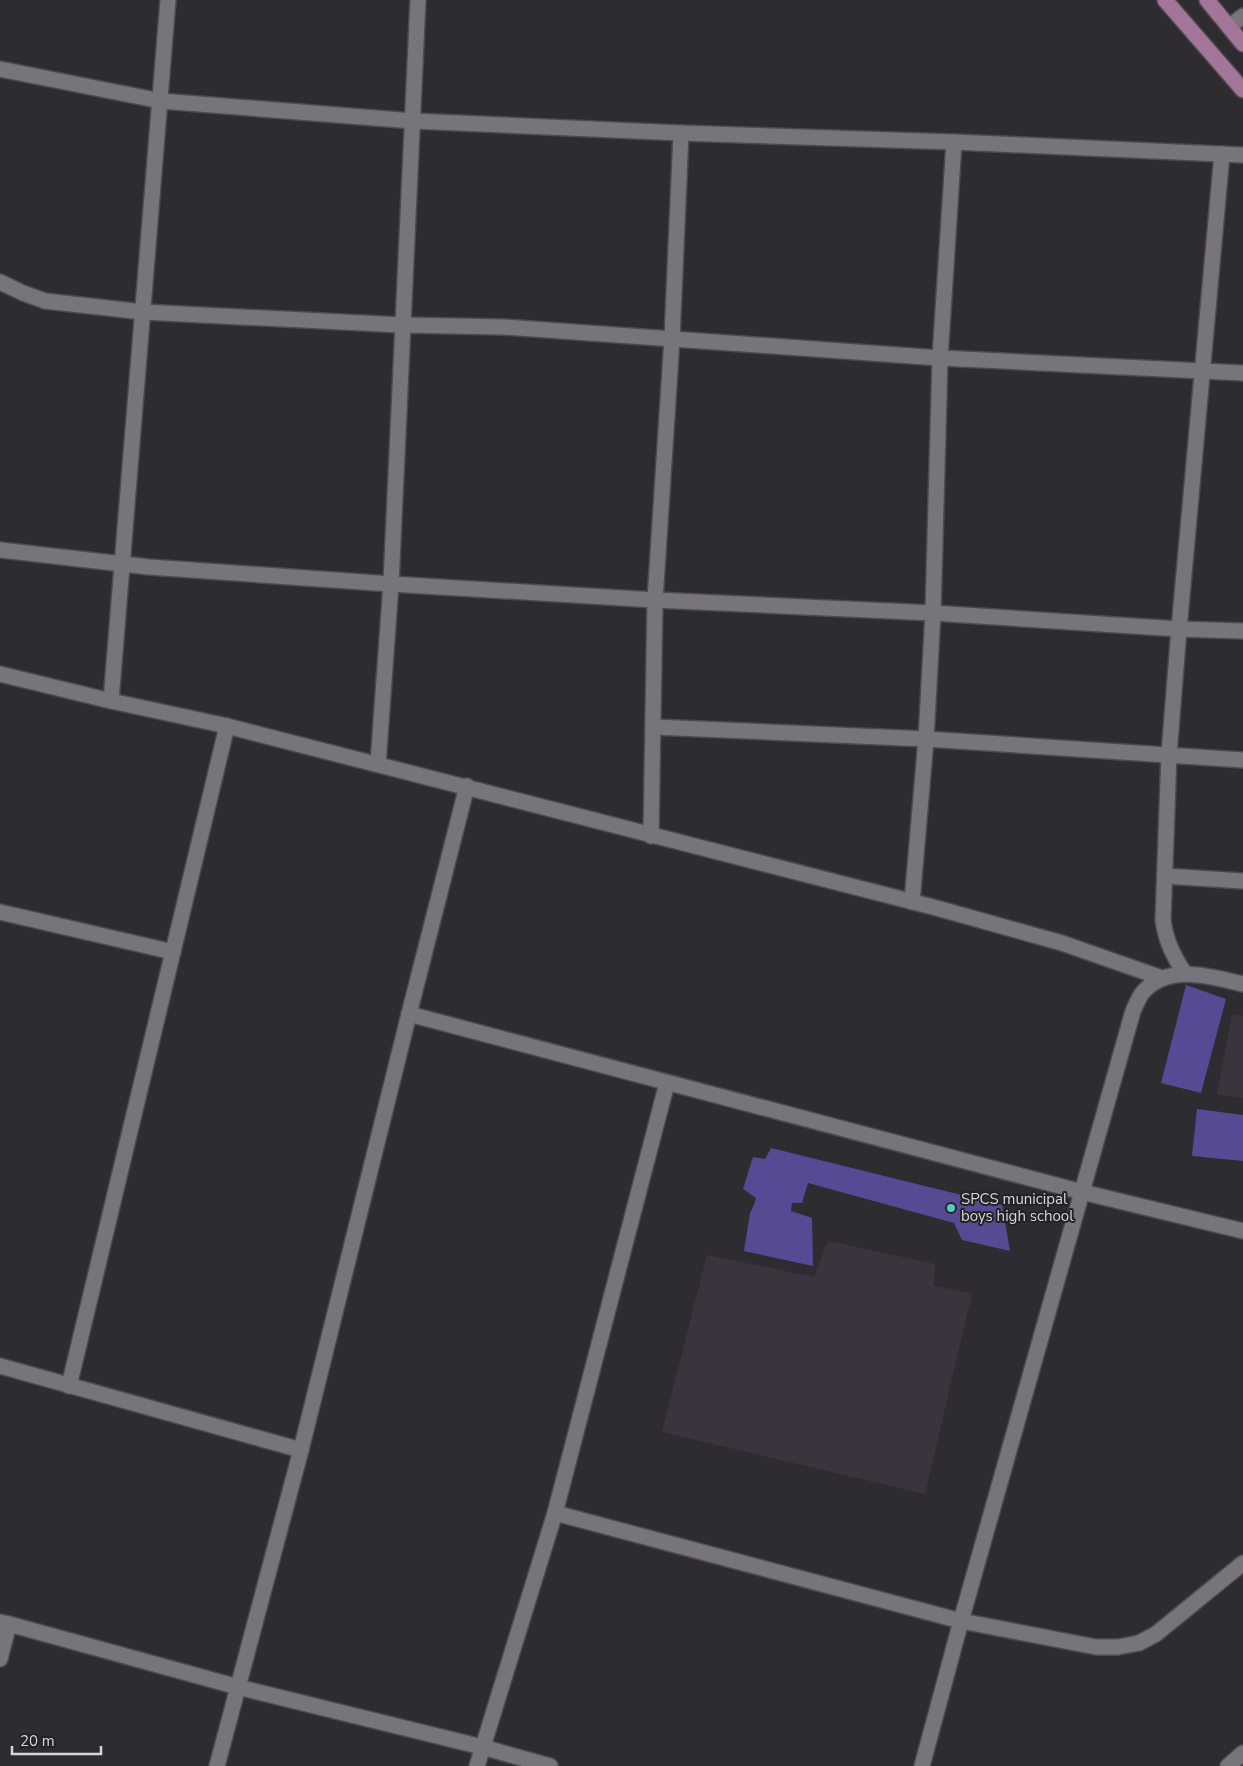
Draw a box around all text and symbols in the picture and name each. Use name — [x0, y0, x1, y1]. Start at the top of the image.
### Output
place label: SPCS municipal boys high school — [961, 1189, 1074, 1226]
marker: SPCS municipal boys high school — [945, 1202, 957, 1214]
scale bar — [12, 1724, 101, 1756]
text: 20 m — [20, 1731, 55, 1751]

